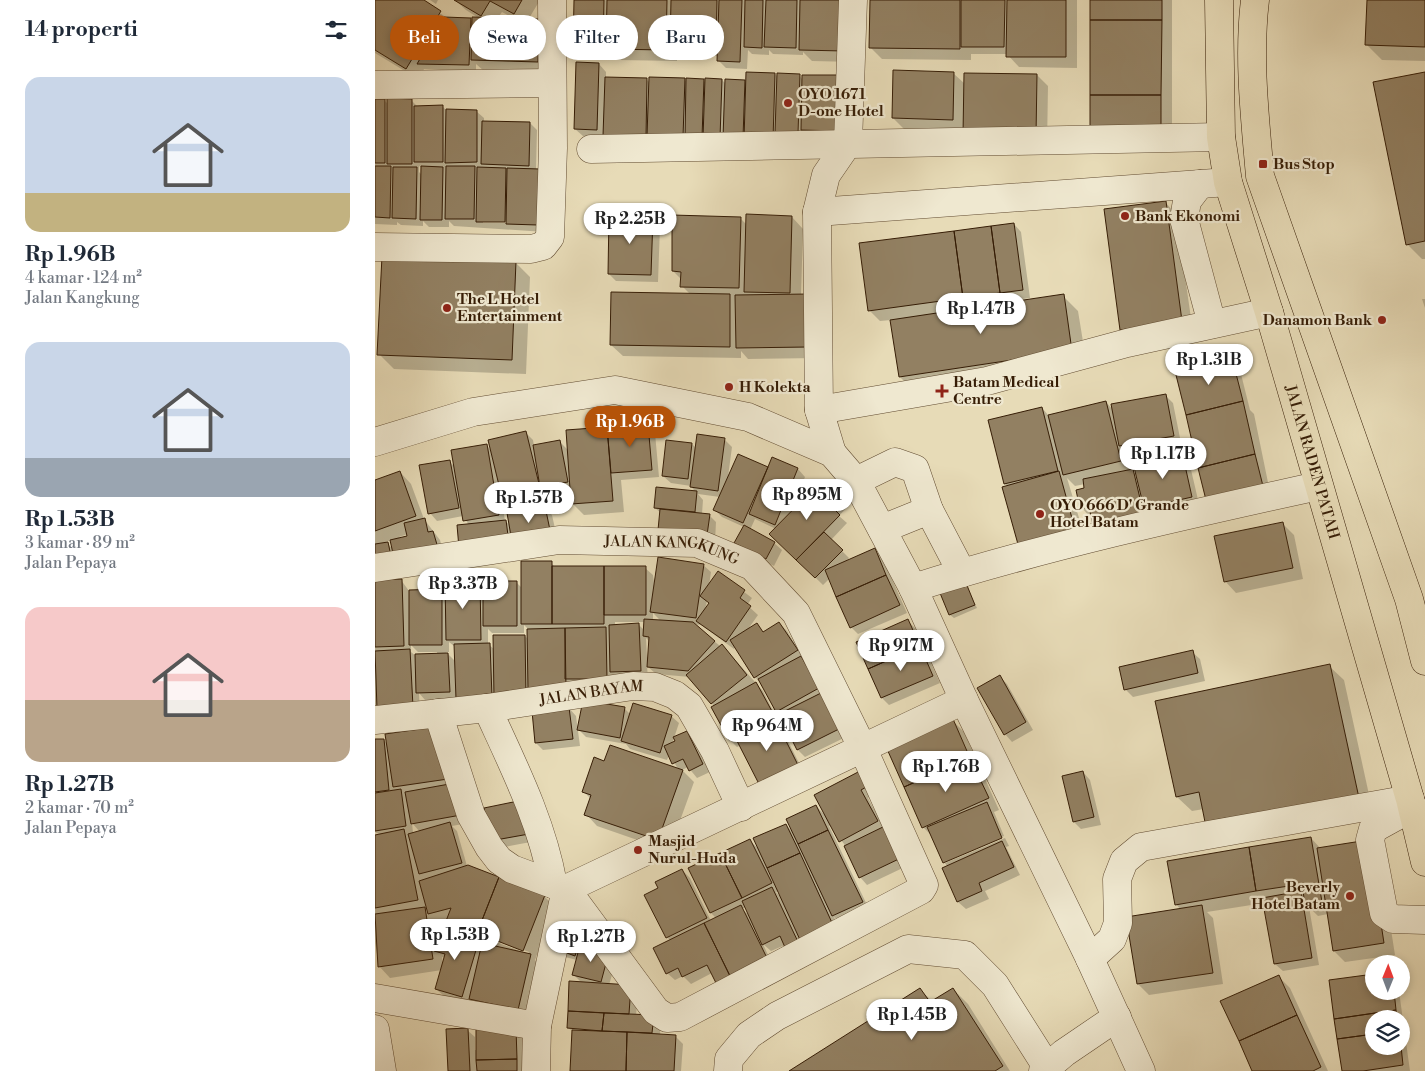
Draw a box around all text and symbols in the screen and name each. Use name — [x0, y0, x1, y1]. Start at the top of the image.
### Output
chip: Beli — [390, 15, 459, 60]
chip: Sewa — [469, 15, 546, 60]
chip: Filter — [556, 15, 638, 60]
chip: Baru — [648, 15, 724, 60]
icon: filters — [322, 16, 350, 44]
text: 14 properti — [25, 17, 138, 43]
place label: OYO 1671 D-one Hotel — [798, 85, 884, 121]
marker: OYO 1671 D-one Hotel — [782, 97, 794, 109]
icon: home — [143, 110, 233, 200]
place label: Bus Stop — [1273, 155, 1335, 174]
marker: Bus Stop — [1257, 158, 1269, 170]
pin: Rp 2.25B — [578, 202, 682, 245]
place label: Bank Ekonomi — [1135, 207, 1240, 226]
text: Rp 2.25B — [595, 209, 665, 229]
marker: Bank Ekonomi — [1119, 210, 1131, 222]
text: Rp 1.96B — [25, 242, 115, 268]
text: 4 kamar · 124 m² — [25, 268, 142, 288]
text: Jalan Kangkung — [25, 288, 140, 308]
place label: The L Hotel Entertainment — [457, 290, 563, 326]
pin: Rp 1.47B — [929, 292, 1033, 335]
text: Rp 1.47B — [947, 299, 1015, 319]
marker: The L Hotel Entertainment — [441, 302, 453, 314]
place label: Danamon Bank — [1263, 311, 1373, 330]
marker: Danamon Bank — [1376, 314, 1388, 326]
pin: Rp 1.31B — [1157, 344, 1261, 386]
text: Rp 1.31B — [1176, 350, 1242, 370]
place label: Batam Medical Centre — [953, 373, 1059, 409]
icon: home — [143, 375, 233, 465]
place label: H Kolekta — [739, 378, 812, 397]
marker: H Kolekta — [723, 381, 735, 393]
street label: JALAN RADEN PATAH — [1281, 382, 1344, 541]
marker: Batam Medical Centre — [935, 384, 949, 398]
pin: Rp 1.96B — [578, 406, 682, 448]
text: Rp 1.96B — [596, 412, 664, 432]
pin: Rp 1.17B — [1111, 438, 1215, 480]
text: Rp 1.17B — [1130, 444, 1196, 464]
pin: Rp 895M — [761, 478, 853, 521]
pin: Rp 1.57B — [477, 482, 581, 524]
text: Rp 895M — [772, 485, 842, 505]
text: Rp 1.57B — [495, 488, 563, 508]
place label: OYO 666 D' Grande Hotel Batam — [1050, 496, 1189, 532]
text: Rp 1.53B — [25, 507, 115, 533]
marker: OYO 666 D' Grande Hotel Batam — [1034, 508, 1046, 520]
street label: JALAN KANGKUNG — [603, 531, 742, 569]
text: 3 kamar · 89 m² — [25, 533, 135, 553]
text: Jalan Pepaya — [25, 553, 117, 573]
pin: Rp 3.37B — [411, 568, 515, 610]
text: Rp 3.37B — [428, 574, 498, 594]
pin: Rp 917M — [855, 630, 947, 672]
text: Rp 917M — [868, 636, 934, 656]
icon: home — [143, 640, 233, 730]
street label: JALAN BAYAM — [537, 676, 644, 710]
pin: Rp 964M — [721, 710, 813, 752]
text: Rp 964M — [732, 716, 802, 736]
pin: Rp 1.76B — [894, 750, 998, 793]
text: Rp 1.76B — [912, 757, 980, 777]
text: Rp 1.27B — [25, 772, 114, 798]
text: 2 kamar · 70 m² — [25, 798, 134, 818]
text: Jalan Pepaya — [25, 818, 117, 838]
place label: Masjid Nurul-Huda — [648, 832, 737, 868]
marker: Masjid Nurul-Huda — [632, 844, 644, 856]
place label: Beverly Hotel Batam — [1251, 878, 1340, 914]
marker: Beverly Hotel Batam — [1344, 890, 1356, 902]
pin: Rp 1.53B — [403, 918, 507, 961]
pin: Rp 1.27B — [539, 920, 643, 963]
text: Rp 1.53B — [421, 925, 489, 945]
text: Rp 1.27B — [557, 927, 625, 947]
north arrow — [1365, 955, 1410, 1000]
map controls — [1365, 955, 1410, 1055]
pin: Rp 1.45B — [860, 998, 964, 1041]
text: Rp 1.45B — [877, 1005, 947, 1025]
button: layers — [1365, 1010, 1410, 1055]

